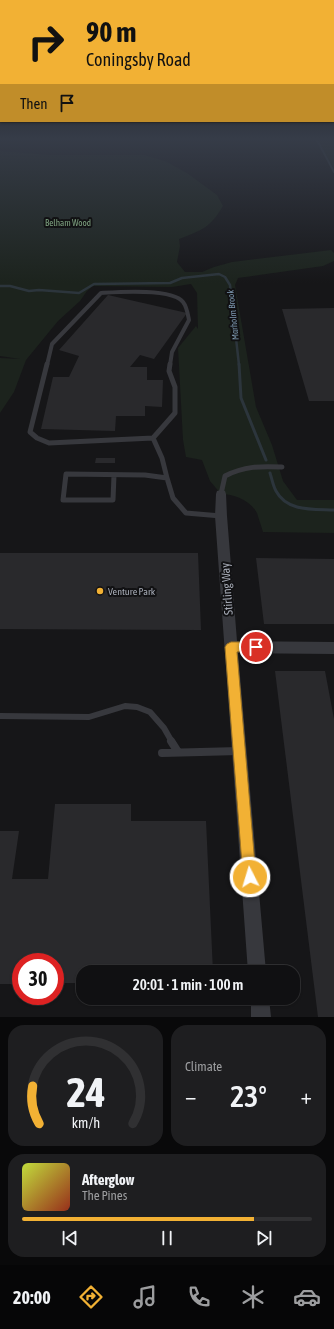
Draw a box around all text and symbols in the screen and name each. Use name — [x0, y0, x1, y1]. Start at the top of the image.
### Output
icon: right — [20, 16, 72, 68]
text: 90 m — [86, 16, 136, 48]
text: Coningsby Road — [86, 49, 191, 70]
icon: arrive — [56, 92, 78, 114]
text: Then — [20, 95, 48, 112]
park label: Belham Wood — [45, 218, 91, 228]
water label: Marholm Brook — [225, 288, 241, 341]
street label: Stirling Way — [218, 562, 236, 616]
marker: Venture Park — [95, 586, 105, 596]
place label: Venture Park — [108, 586, 156, 597]
pin — [239, 630, 273, 664]
icon: arrive — [245, 636, 267, 658]
position arrow — [229, 856, 271, 898]
speed limit sign: 30 — [12, 953, 64, 1005]
text: 20:01 · 1 min · 100 m — [133, 976, 243, 993]
text: Climate — [185, 1059, 222, 1074]
text: 24 — [66, 1067, 105, 1115]
text: 23° — [230, 1079, 267, 1113]
text: − — [185, 1083, 196, 1109]
text: + — [301, 1083, 312, 1109]
text: km/h — [71, 1114, 100, 1130]
text: Afterglow — [82, 1171, 135, 1188]
text: The Pines — [82, 1188, 127, 1203]
icon: previous — [59, 1227, 81, 1249]
icon: pause — [156, 1227, 178, 1249]
icon: next — [253, 1227, 275, 1249]
icon: directions — [77, 1283, 105, 1311]
icon: music — [131, 1283, 159, 1311]
icon: phone — [185, 1283, 213, 1311]
icon: climate — [239, 1283, 267, 1311]
icon: car — [293, 1283, 321, 1311]
text: 20:00 — [13, 1287, 51, 1308]

